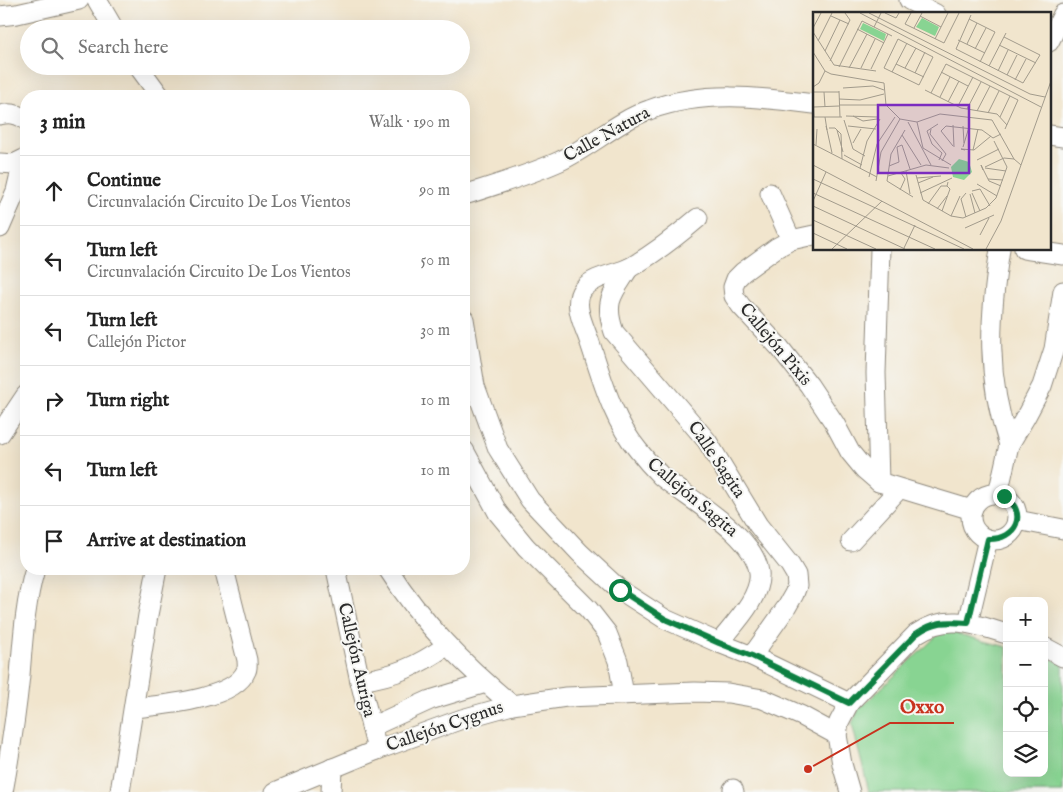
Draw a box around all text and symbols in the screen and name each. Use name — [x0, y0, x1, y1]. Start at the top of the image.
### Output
inset map — [813, 12, 1050, 250]
search box — [20, 20, 470, 75]
icon: search — [38, 34, 66, 62]
text: Search here — [78, 36, 169, 60]
street label: Calle Natura — [560, 102, 654, 168]
text: 3 min — [40, 109, 85, 136]
text: Walk · 190 m — [369, 113, 450, 133]
text: Continue — [87, 169, 161, 193]
icon: ahead — [40, 177, 68, 205]
text: 90 m — [419, 181, 450, 201]
text: Circunvalación Circuito De Los Vientos — [87, 193, 351, 213]
text: Turn left — [87, 239, 158, 263]
icon: left — [40, 247, 68, 275]
text: 50 m — [421, 251, 450, 271]
text: Circunvalación Circuito De Los Vientos — [87, 263, 351, 283]
street label: Callejón Pixis — [734, 299, 816, 391]
text: Turn left — [87, 309, 158, 333]
icon: left — [40, 317, 68, 345]
text: 30 m — [420, 321, 450, 341]
text: Callejón Pictor — [87, 333, 186, 353]
icon: right — [40, 387, 68, 415]
text: Turn right — [87, 389, 169, 413]
text: 10 m — [420, 391, 450, 411]
street label: Calle Sagita — [682, 417, 750, 503]
street label: Callejón Sagita — [642, 453, 742, 543]
icon: left — [40, 457, 68, 485]
text: Turn left — [87, 459, 158, 483]
text: 10 m — [420, 461, 450, 481]
route end — [993, 485, 1016, 508]
icon: arrive — [40, 527, 68, 555]
text: Arrive at destination — [87, 529, 246, 553]
route start — [609, 579, 632, 602]
map controls — [1003, 597, 1048, 777]
button: + — [1003, 597, 1048, 642]
street label: Callejón Auriga — [332, 601, 380, 720]
button: − — [1003, 642, 1048, 687]
button: locate — [1003, 687, 1048, 732]
callout: Oxxo — [890, 689, 954, 723]
street label: Callejón Cygnus — [383, 696, 507, 758]
text: Oxxo — [900, 696, 944, 720]
button: layers — [1003, 732, 1048, 777]

